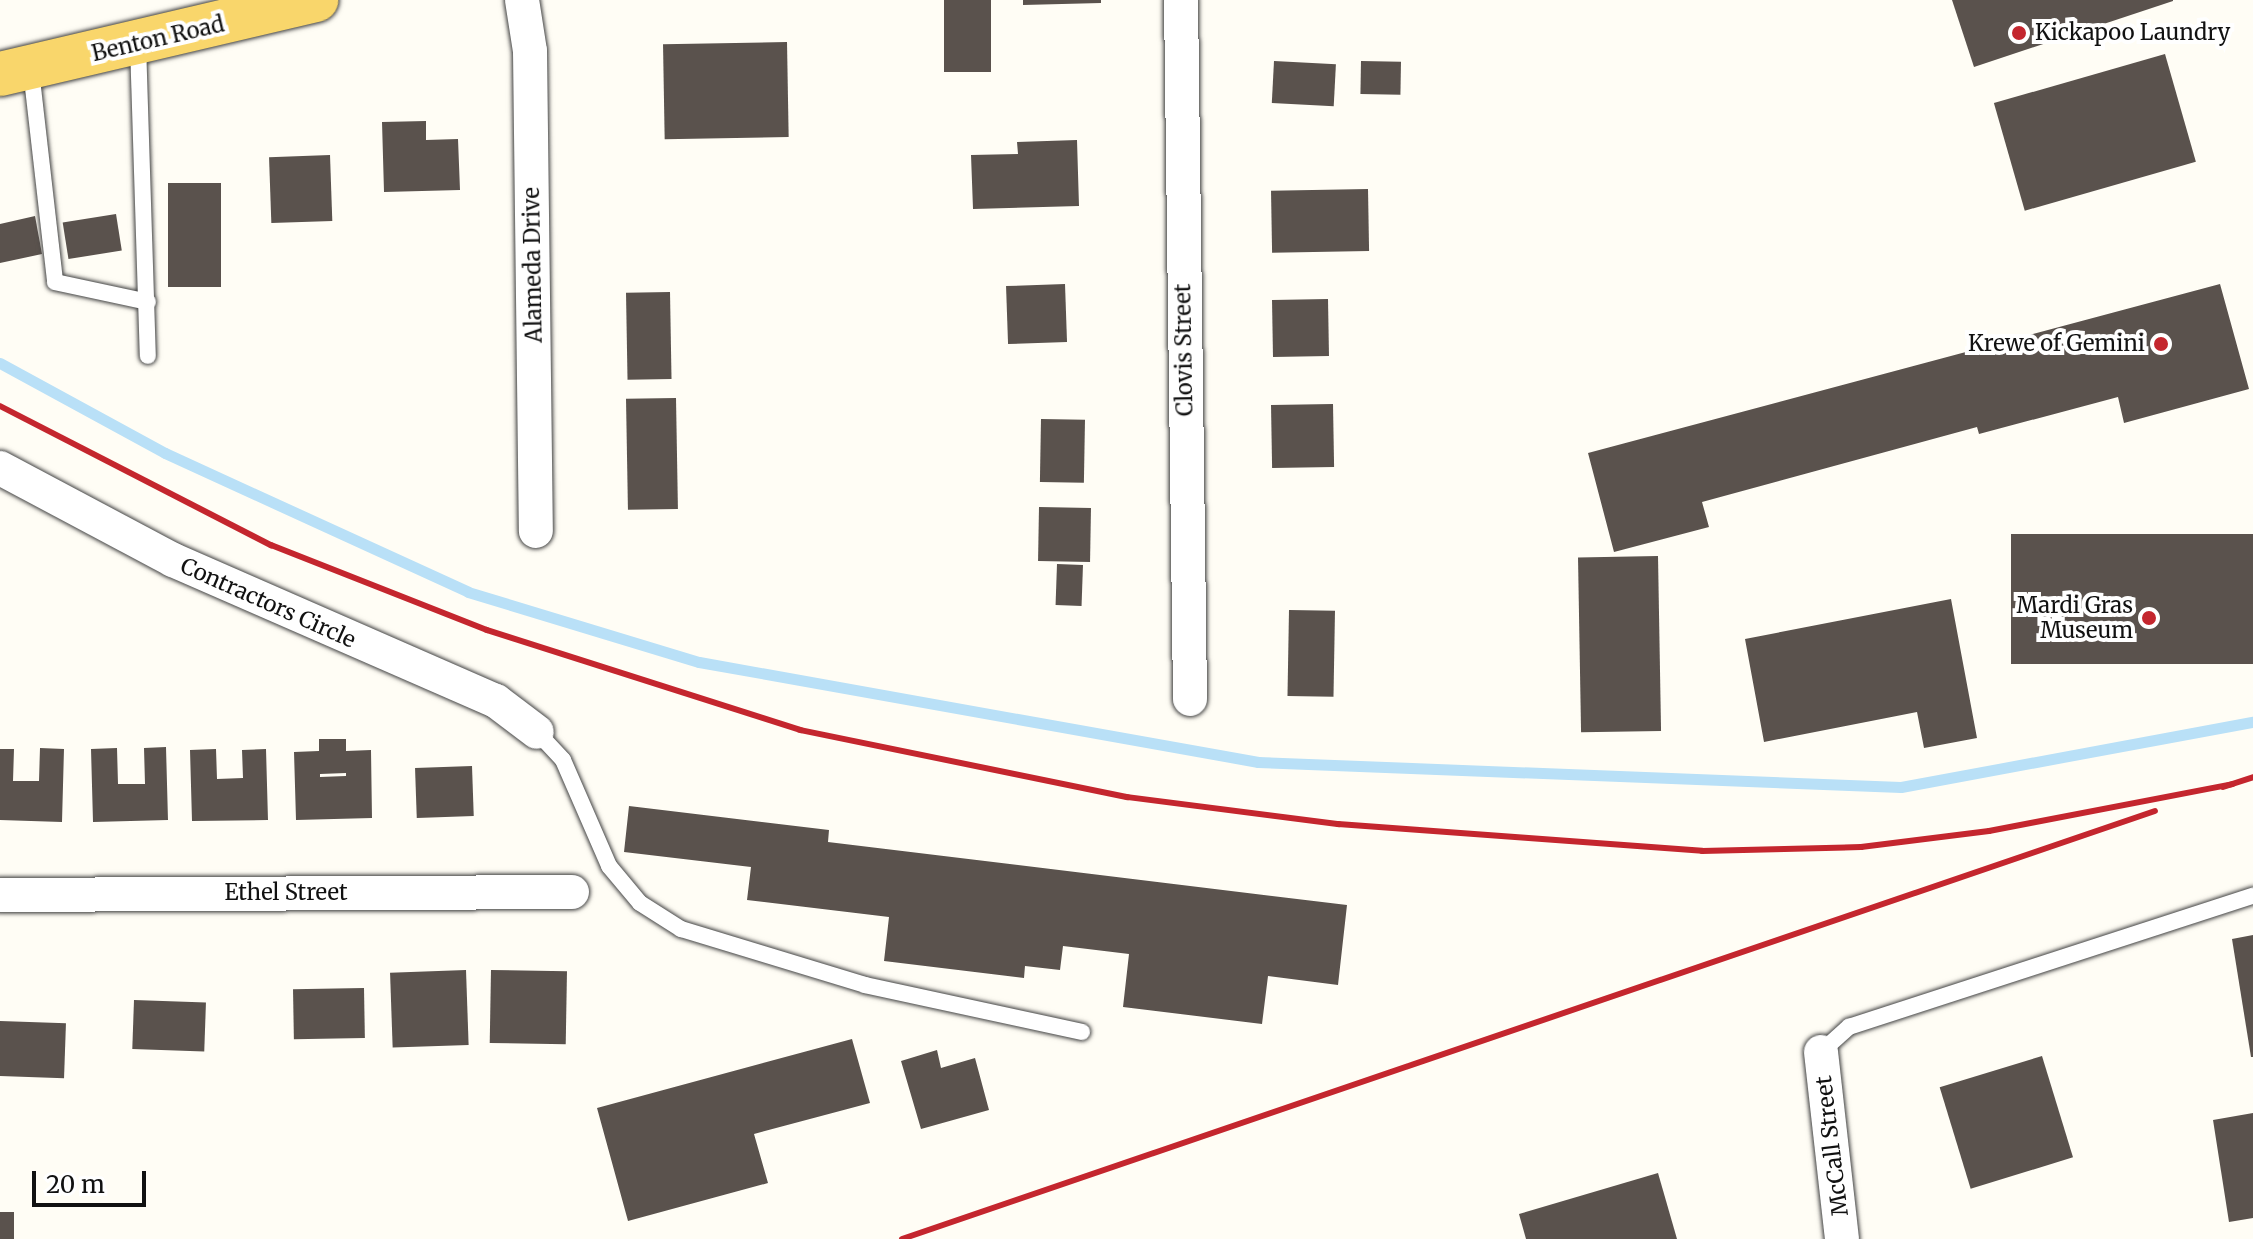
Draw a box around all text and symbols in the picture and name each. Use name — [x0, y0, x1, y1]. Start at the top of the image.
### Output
street label: Benton Road — [89, 11, 227, 67]
place label: Kickapoo Laundry — [2035, 20, 2230, 46]
marker: Kickapoo Laundry — [2010, 24, 2028, 42]
street label: Alameda Drive — [518, 187, 548, 343]
street label: Clovis Street — [1170, 284, 1198, 416]
place label: Krewe of Gemini — [1968, 331, 2145, 357]
marker: Krewe of Gemini — [2152, 335, 2170, 353]
street label: Contractors Circle — [176, 553, 360, 653]
place label: Mardi Gras Museum — [2017, 592, 2133, 644]
marker: Mardi Gras Museum — [2140, 609, 2158, 627]
street label: Ethel Street — [224, 880, 348, 906]
street label: McCall Street — [1810, 1074, 1854, 1218]
scale bar — [36, 1155, 150, 1205]
text: 20 m — [46, 1169, 105, 1200]

